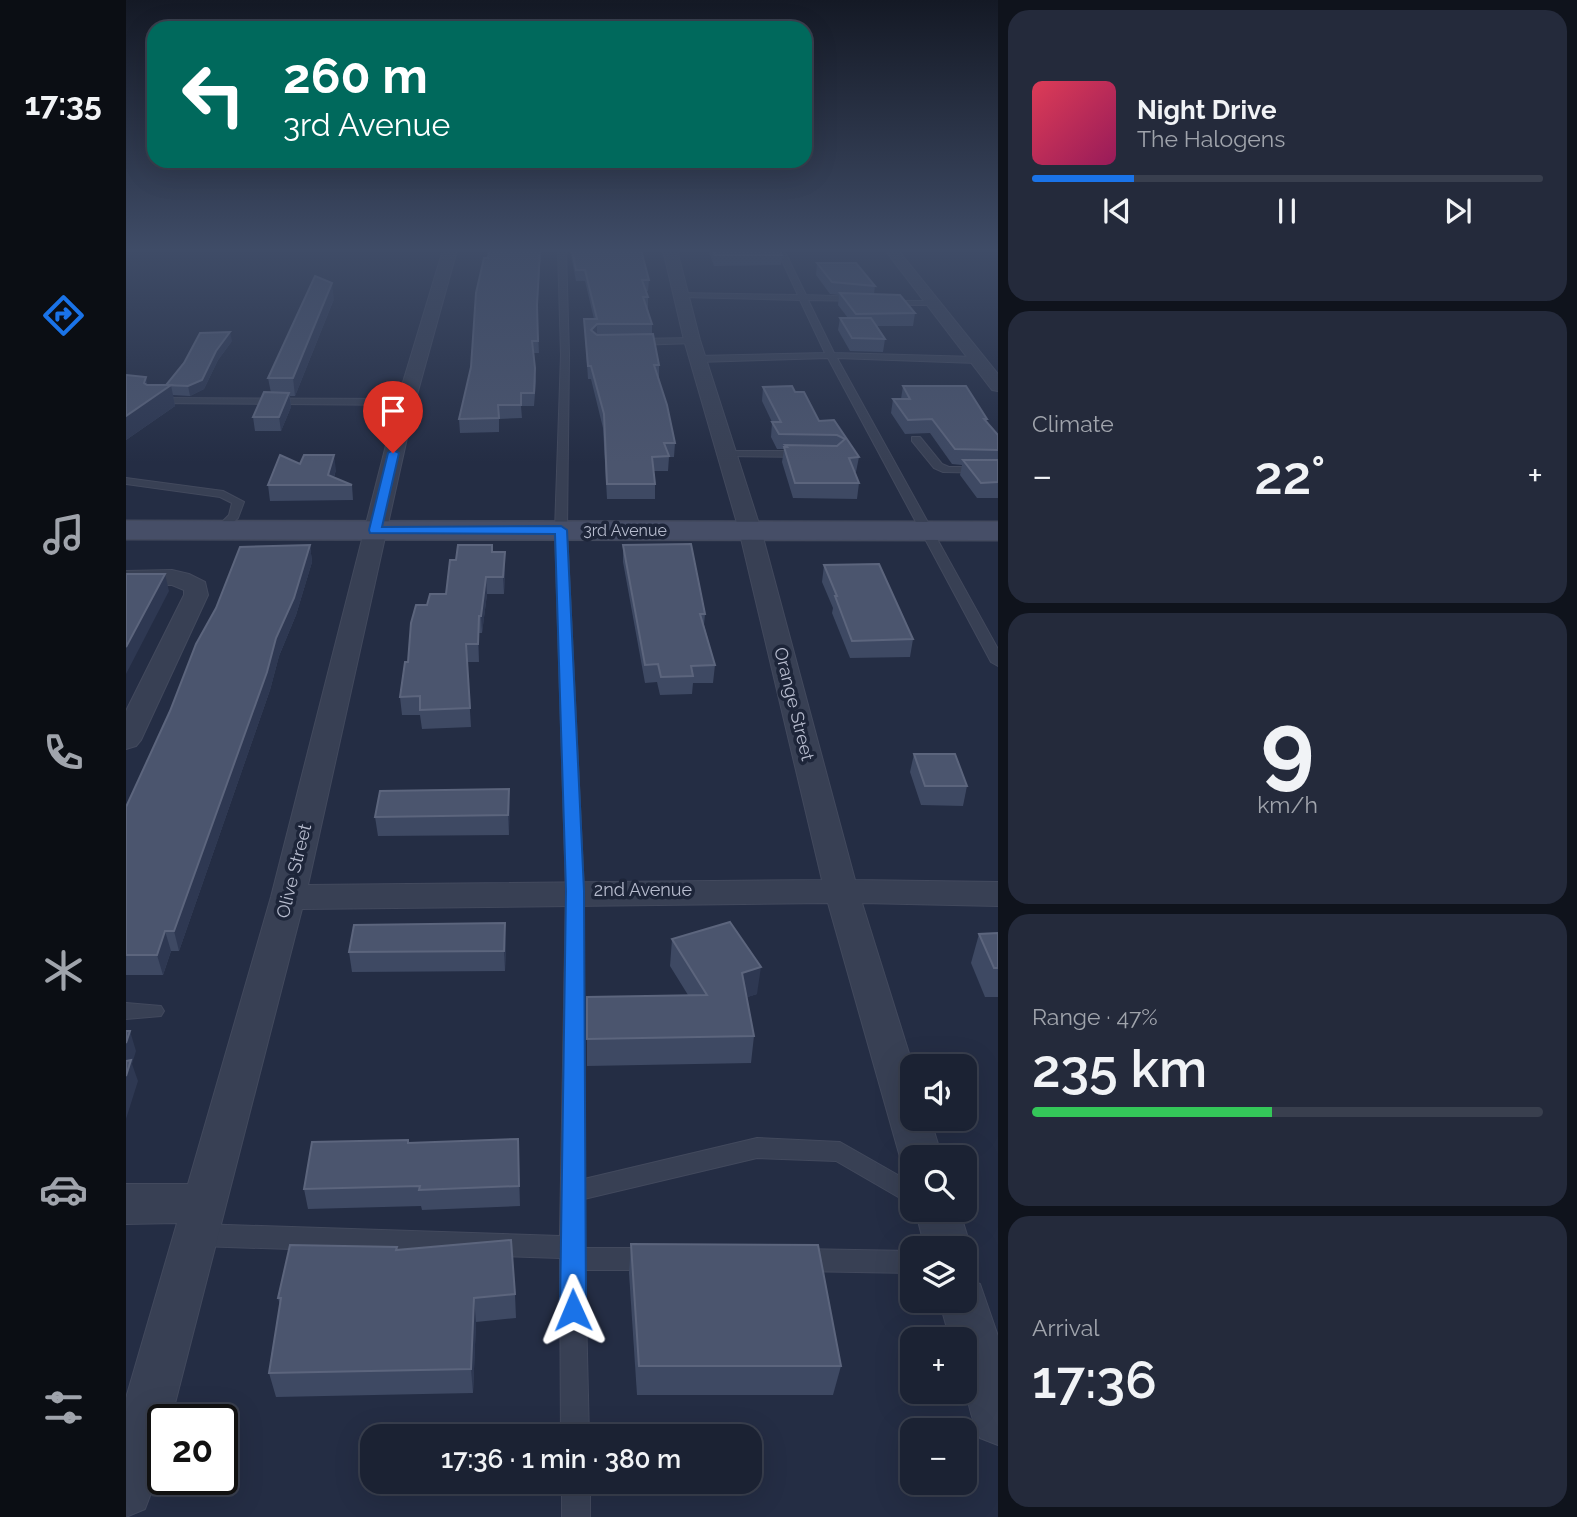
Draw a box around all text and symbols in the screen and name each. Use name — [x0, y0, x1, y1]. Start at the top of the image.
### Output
text: 260 m — [283, 47, 428, 104]
icon: left — [168, 49, 259, 140]
text: 17:35 — [24, 85, 102, 122]
text: Night Drive — [1137, 95, 1276, 125]
text: 3rd Avenue — [283, 106, 450, 143]
text: The Halogens — [1137, 125, 1285, 152]
icon: previous — [1098, 192, 1136, 230]
icon: pause — [1268, 192, 1306, 230]
icon: next — [1439, 192, 1477, 230]
icon: directions — [39, 291, 88, 340]
pin — [363, 381, 423, 453]
icon: arrive — [374, 392, 412, 430]
text: Climate — [1032, 410, 1114, 437]
text: 22° — [1254, 445, 1325, 506]
text: − — [1032, 453, 1052, 498]
text: + — [1527, 453, 1543, 498]
icon: music — [39, 510, 88, 559]
street label: 3rd Avenue — [583, 521, 667, 540]
street label: Orange Street — [770, 645, 819, 763]
text: 9 — [1261, 692, 1314, 799]
icon: phone — [39, 728, 88, 777]
text: km/h — [1257, 791, 1318, 818]
street label: Olive Street — [272, 821, 315, 920]
street label: 2nd Avenue — [594, 879, 693, 900]
icon: climate — [39, 946, 88, 995]
text: Range · 47% — [1032, 1003, 1158, 1030]
text: 235 km — [1032, 1038, 1207, 1099]
map controls — [900, 1054, 977, 1495]
button: sound — [900, 1054, 977, 1131]
button: search — [900, 1145, 977, 1222]
icon: car — [39, 1165, 88, 1214]
button: layers — [900, 1236, 977, 1313]
position arrow — [536, 1273, 610, 1347]
text: Arrival — [1032, 1314, 1099, 1341]
button: + — [900, 1327, 977, 1404]
text: 17:36 — [1032, 1349, 1157, 1410]
icon: filters — [39, 1383, 88, 1432]
speed limit sign: 20 — [147, 1404, 238, 1495]
button: − — [900, 1418, 977, 1495]
text: 17:36 · 1 min · 380 m — [441, 1444, 681, 1474]

